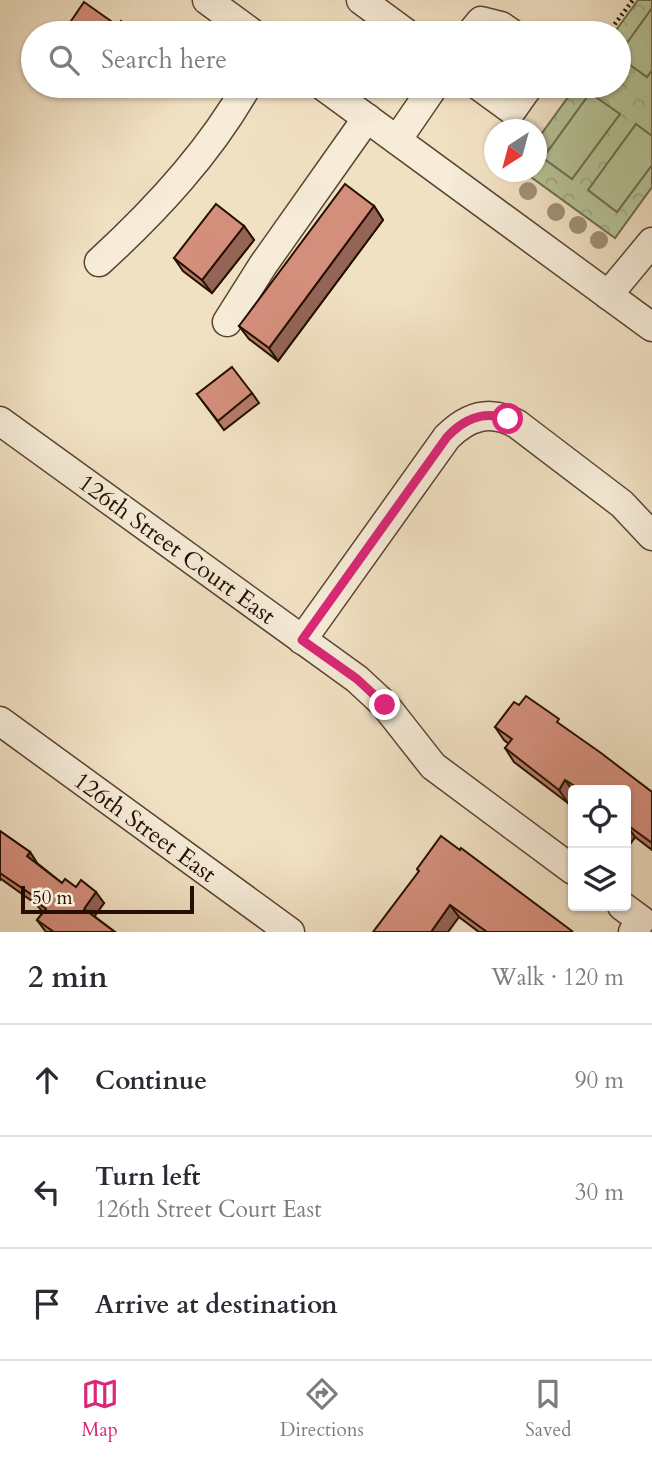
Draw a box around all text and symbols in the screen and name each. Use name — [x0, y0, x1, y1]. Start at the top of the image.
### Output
search box — [21, 21, 631, 98]
icon: search — [45, 41, 83, 79]
text: Search here — [101, 42, 227, 77]
north arrow — [484, 119, 547, 182]
route start — [492, 403, 523, 434]
street label: 126th Street Court East — [71, 467, 282, 632]
route end — [369, 689, 400, 720]
street label: 126th Street East — [67, 764, 223, 891]
map controls — [568, 785, 631, 911]
button: locate — [568, 785, 631, 848]
button: layers — [568, 848, 631, 911]
scale bar — [21, 883, 194, 915]
text: 50 m — [32, 885, 73, 911]
text: 2 min — [28, 957, 108, 998]
text: Walk · 120 m — [491, 962, 624, 993]
icon: ahead — [28, 1061, 66, 1099]
text: Continue — [95, 1063, 207, 1098]
text: 90 m — [575, 1065, 624, 1096]
text: Turn left — [95, 1159, 200, 1194]
icon: left — [28, 1173, 66, 1211]
text: 30 m — [575, 1177, 624, 1208]
text: 126th Street Court East — [95, 1194, 322, 1225]
icon: arrive — [28, 1285, 66, 1323]
text: Arrive at destination — [95, 1287, 338, 1322]
tab: Map — [81, 1375, 119, 1443]
tab: Directions — [280, 1375, 364, 1443]
tab: Saved — [525, 1375, 571, 1443]

